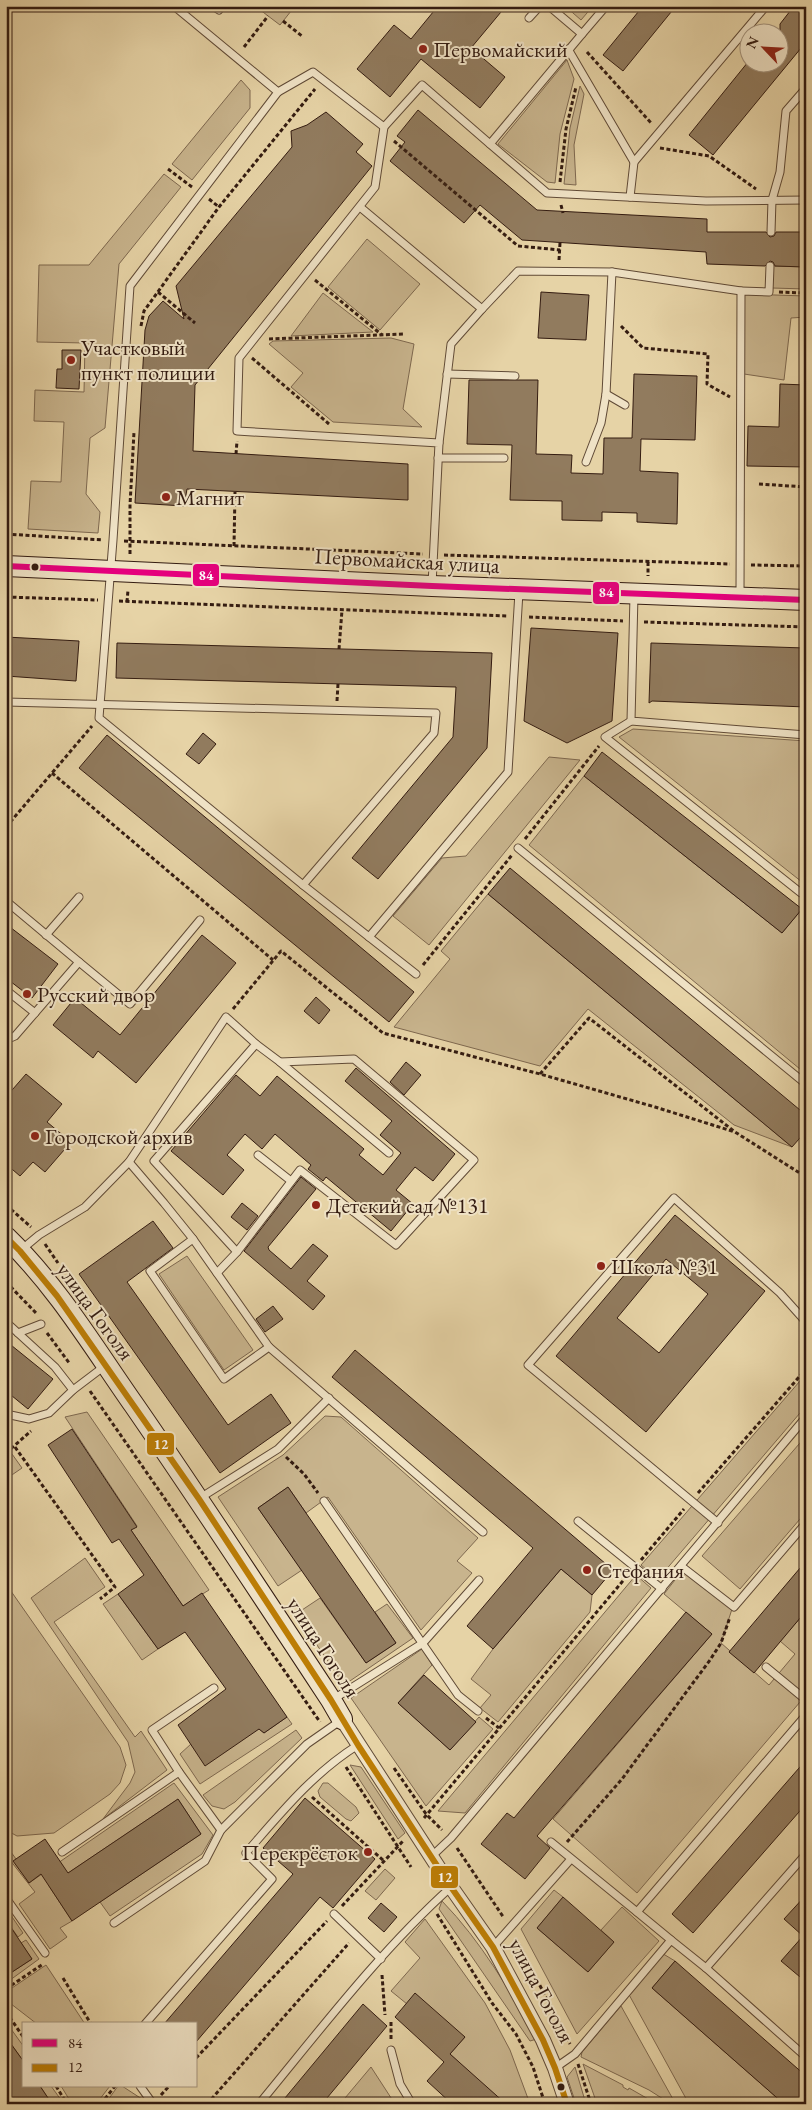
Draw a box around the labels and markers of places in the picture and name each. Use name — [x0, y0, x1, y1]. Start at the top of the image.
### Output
place label: Первомайский — [433, 35, 568, 64]
marker: Первомайский — [417, 43, 429, 55]
place label: Участковый пункт полиции — [80, 333, 216, 387]
marker: Участковый пункт полиции — [65, 354, 77, 366]
place label: Магнит — [176, 483, 244, 512]
marker: Магнит — [160, 491, 172, 503]
unlabelled marker — [30, 562, 40, 572]
place label: Русский двор — [37, 980, 155, 1009]
marker: Русский двор — [21, 988, 33, 1000]
place label: Городской архив — [45, 1122, 193, 1151]
marker: Городской архив — [29, 1130, 41, 1142]
place label: Детский сад №131 — [326, 1191, 488, 1220]
marker: Детский сад №131 — [310, 1199, 322, 1211]
place label: Школа №31 — [611, 1252, 718, 1281]
marker: Школа №31 — [595, 1260, 607, 1272]
place label: Стефания — [597, 1556, 684, 1585]
marker: Стефания — [581, 1564, 593, 1576]
place label: Перекрёсток — [242, 1838, 358, 1867]
marker: Перекрёсток — [362, 1846, 374, 1858]
unlabelled marker — [556, 2082, 566, 2092]

